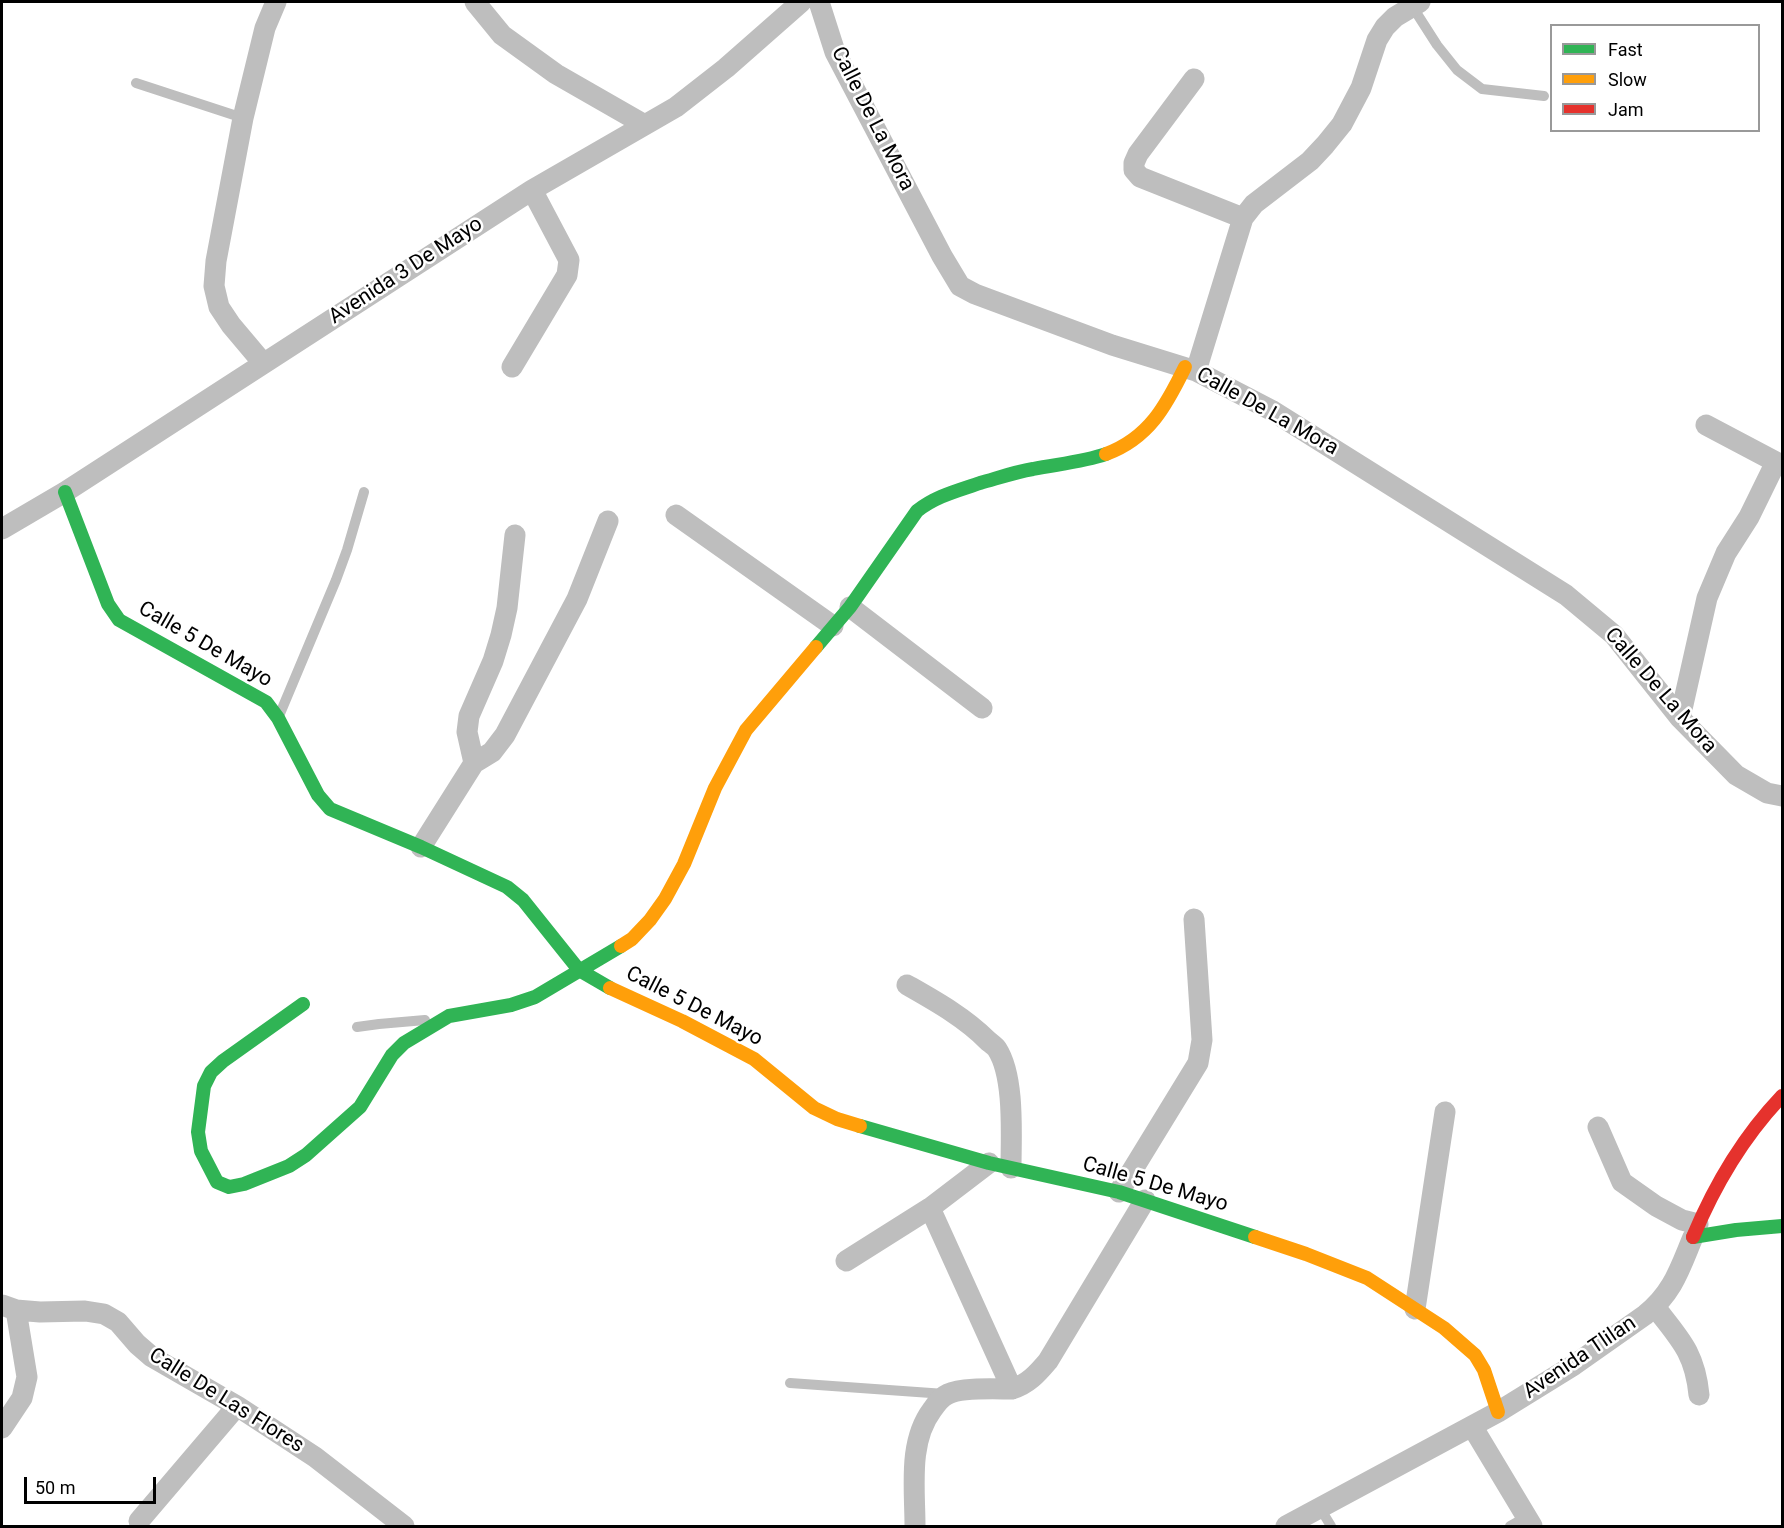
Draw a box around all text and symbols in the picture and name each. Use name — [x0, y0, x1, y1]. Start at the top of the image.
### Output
legend — [1550, 24, 1760, 132]
text: Fast — [1608, 39, 1643, 60]
street label: Calle De La Mora — [825, 43, 919, 195]
text: Slow — [1608, 69, 1647, 90]
text: Jam — [1608, 99, 1644, 120]
street label: Avenida 3 De Mayo — [324, 212, 488, 330]
street label: Calle De La Mora — [1192, 363, 1342, 461]
street label: Calle 5 De Mayo — [134, 597, 276, 693]
street label: Calle De La Mora — [1599, 623, 1721, 759]
street label: Calle 5 De Mayo — [621, 962, 767, 1052]
street label: Calle 5 De Mayo — [1079, 1152, 1231, 1218]
street label: Avenida Tlilan — [1519, 1311, 1641, 1405]
street label: Calle De Las Flores — [144, 1343, 308, 1459]
scale bar — [27, 1465, 159, 1503]
text: 50 m — [35, 1477, 75, 1498]

